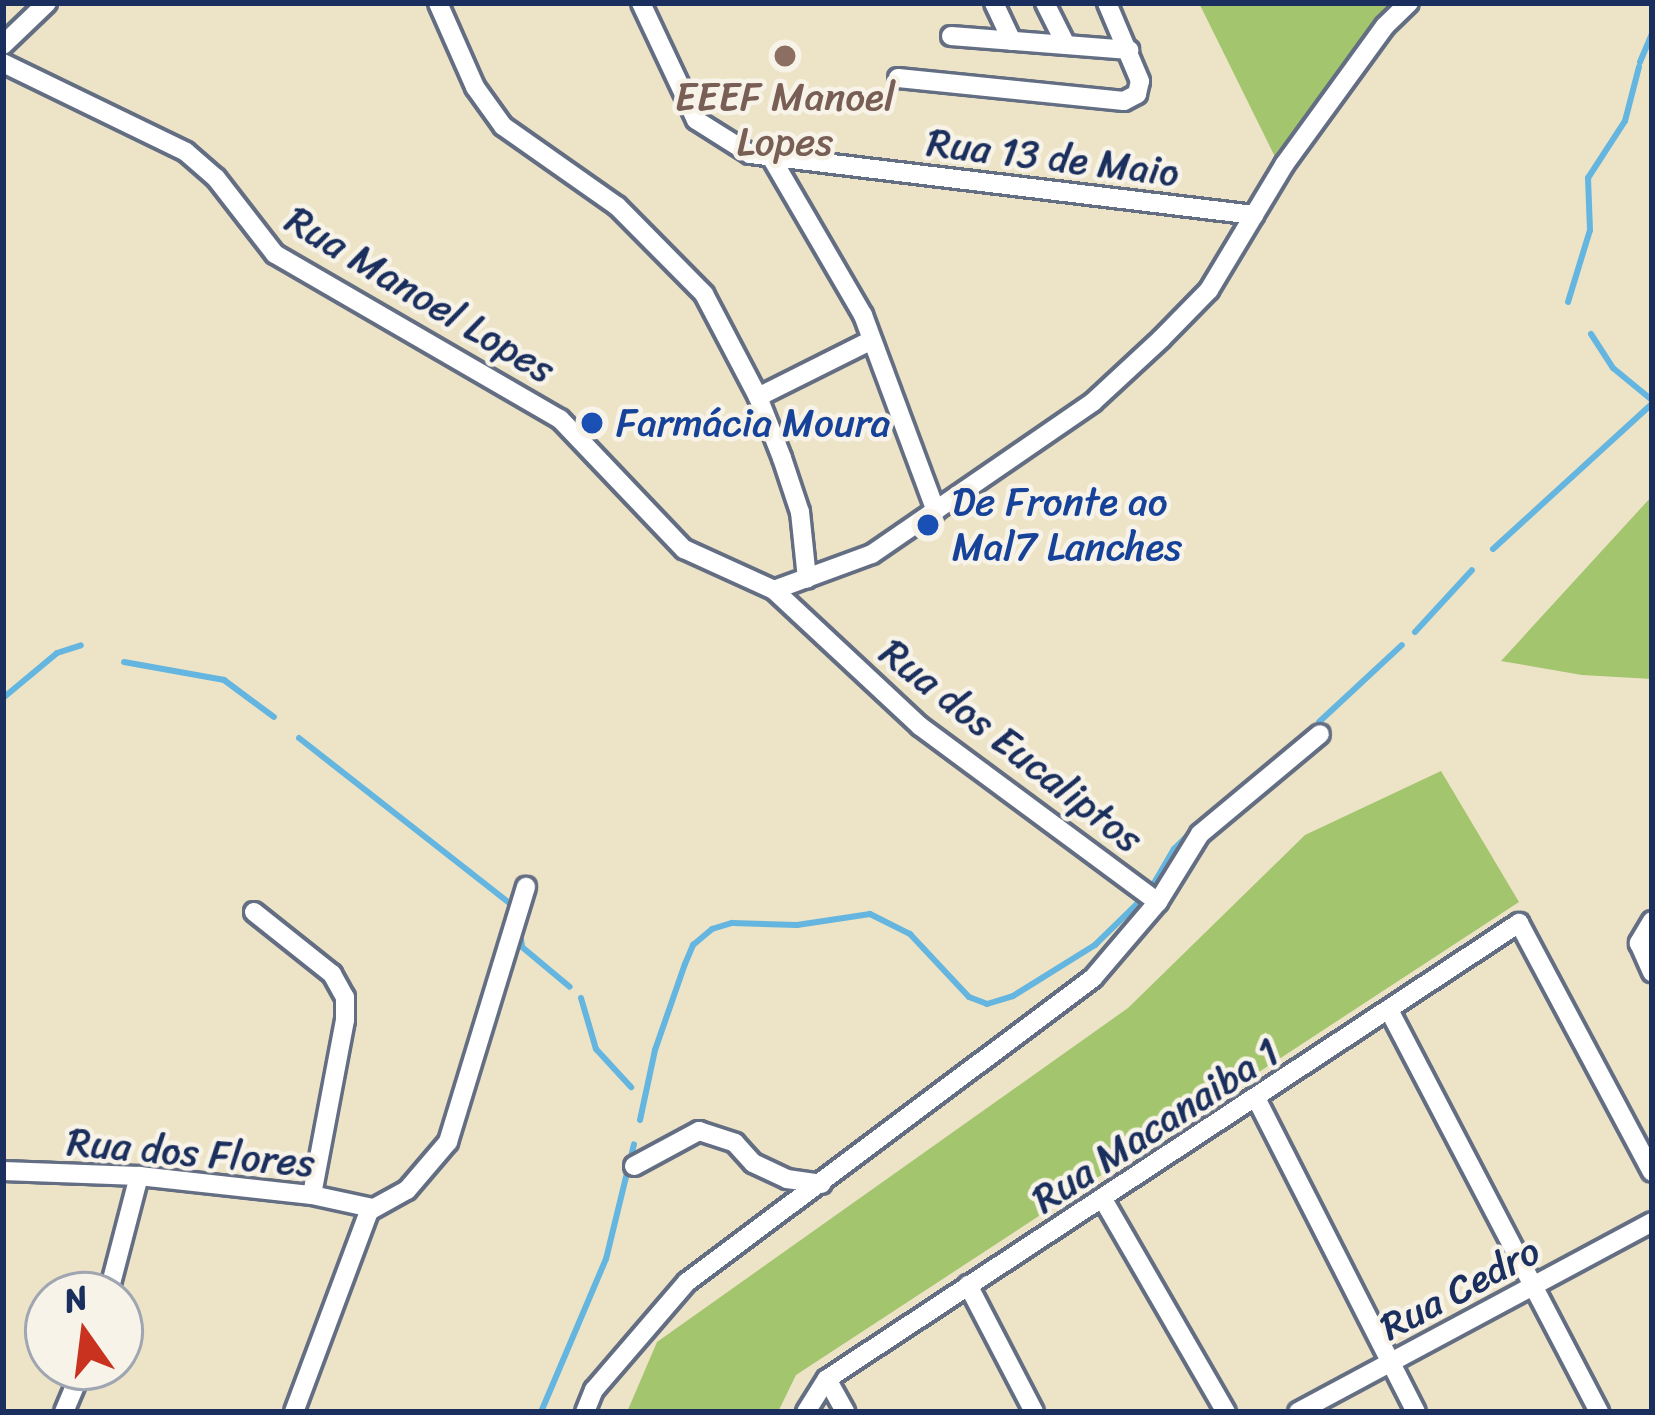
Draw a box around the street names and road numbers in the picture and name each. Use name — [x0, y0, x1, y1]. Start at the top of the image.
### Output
street label: Rua 13 de Maio — [924, 119, 1182, 197]
street label: Rua Manoel Lopes — [278, 197, 562, 393]
street label: Rua dos Eucaliptos — [870, 629, 1152, 863]
street label: Rua Macanaiba 1 — [1024, 1029, 1288, 1223]
street label: Rua dos Flores — [66, 1119, 316, 1187]
street label: Rua Cedro — [1372, 1227, 1548, 1351]

